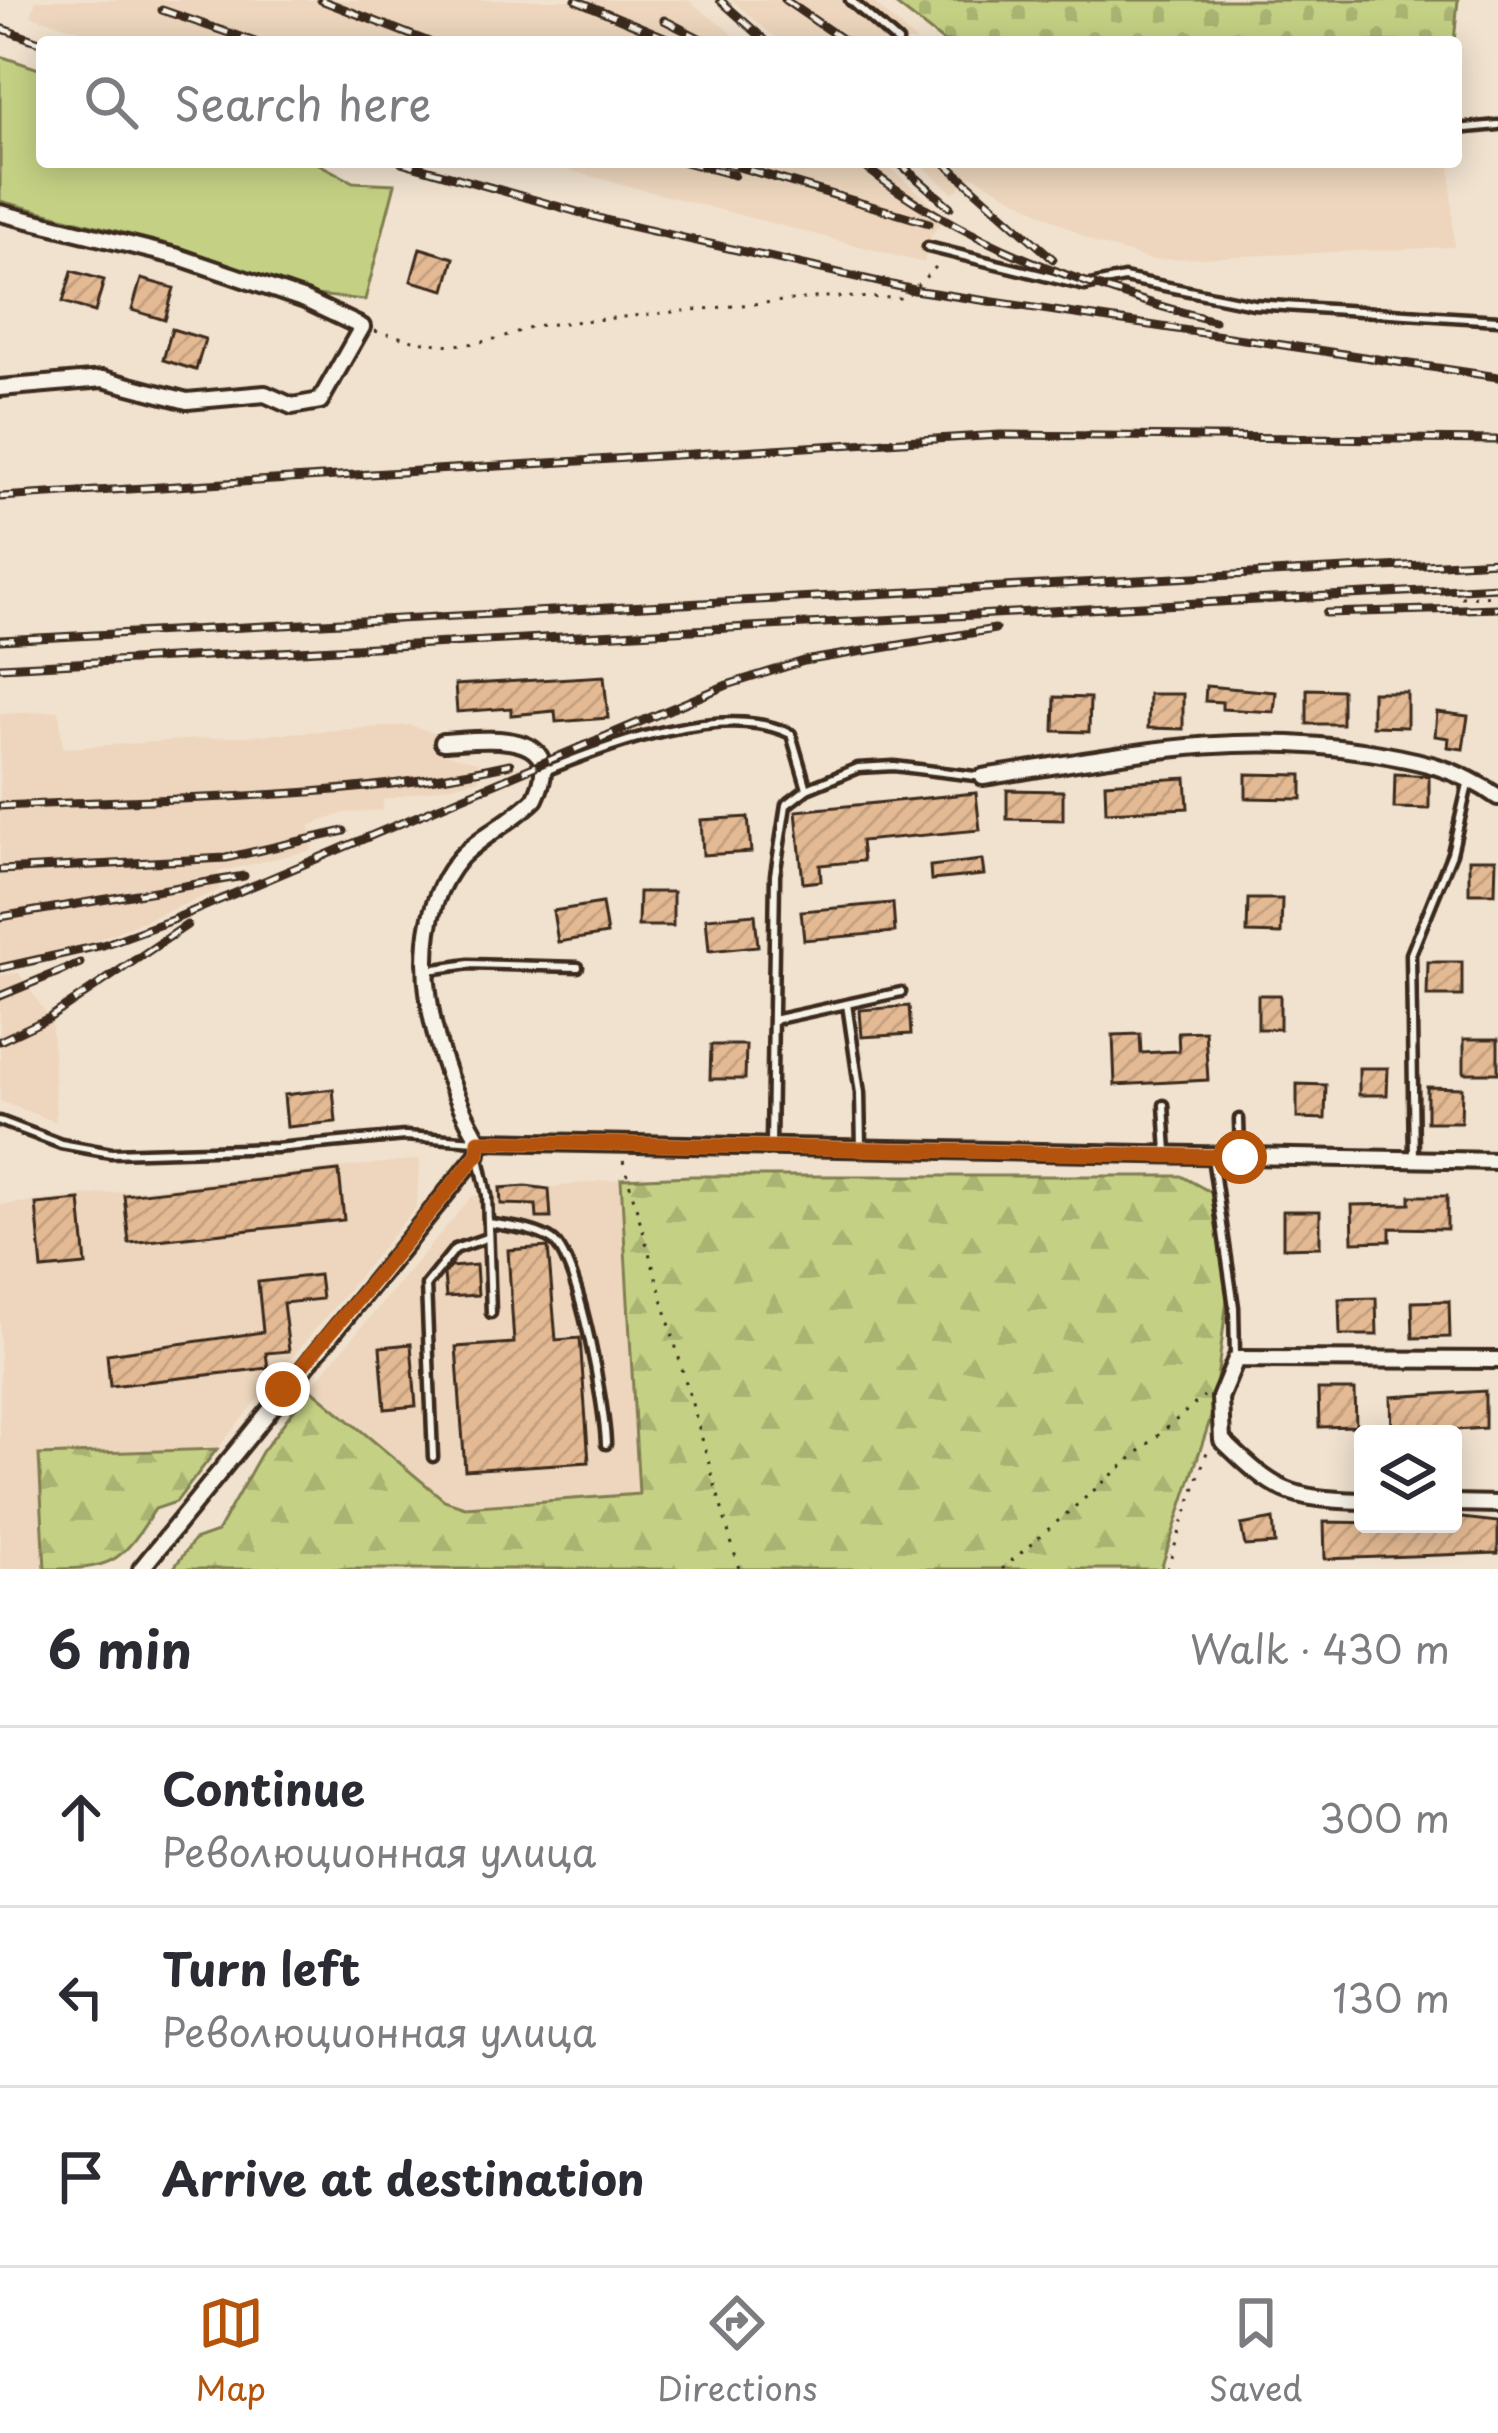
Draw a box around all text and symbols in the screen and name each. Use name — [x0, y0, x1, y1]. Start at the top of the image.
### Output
search box — [36, 36, 1462, 168]
text: Search here — [174, 68, 431, 136]
icon: search — [78, 69, 144, 135]
route start — [1213, 1130, 1267, 1184]
route end — [256, 1362, 310, 1416]
map controls — [1354, 1425, 1462, 1533]
button: layers — [1354, 1425, 1462, 1533]
text: 6 min — [48, 1609, 192, 1686]
text: Walk · 430 m — [1190, 1618, 1450, 1677]
text: Continue — [162, 1753, 365, 1821]
icon: ahead — [48, 1784, 114, 1850]
text: 300 m — [1319, 1787, 1450, 1846]
text: Революционная улица — [162, 1821, 596, 1880]
text: Turn left — [162, 1933, 361, 2001]
icon: left — [48, 1964, 114, 2030]
text: 130 m — [1332, 1967, 1450, 2026]
text: Революционная улица — [162, 2001, 596, 2060]
text: Arrive at destination — [162, 2143, 645, 2211]
icon: arrive — [48, 2144, 114, 2210]
tab: Map — [196, 2290, 266, 2412]
tab: Directions — [657, 2290, 818, 2412]
tab: Saved — [1209, 2290, 1302, 2412]

